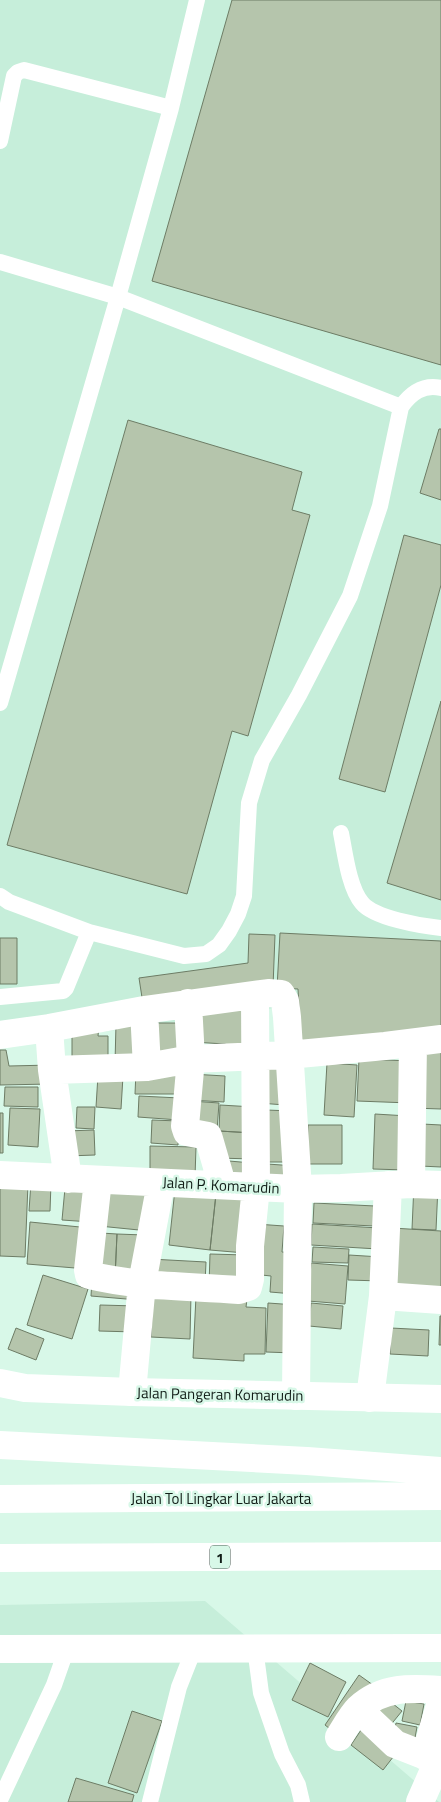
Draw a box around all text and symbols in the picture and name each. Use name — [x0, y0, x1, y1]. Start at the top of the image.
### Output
street label: Jalan P. Komarudin — [162, 1170, 280, 1200]
street label: Jalan Pangeran Komarudin — [136, 1381, 304, 1407]
street label: Jalan Tol Lingkar Luar Jakarta — [131, 1487, 312, 1510]
road number: 1 — [210, 1545, 230, 1568]

